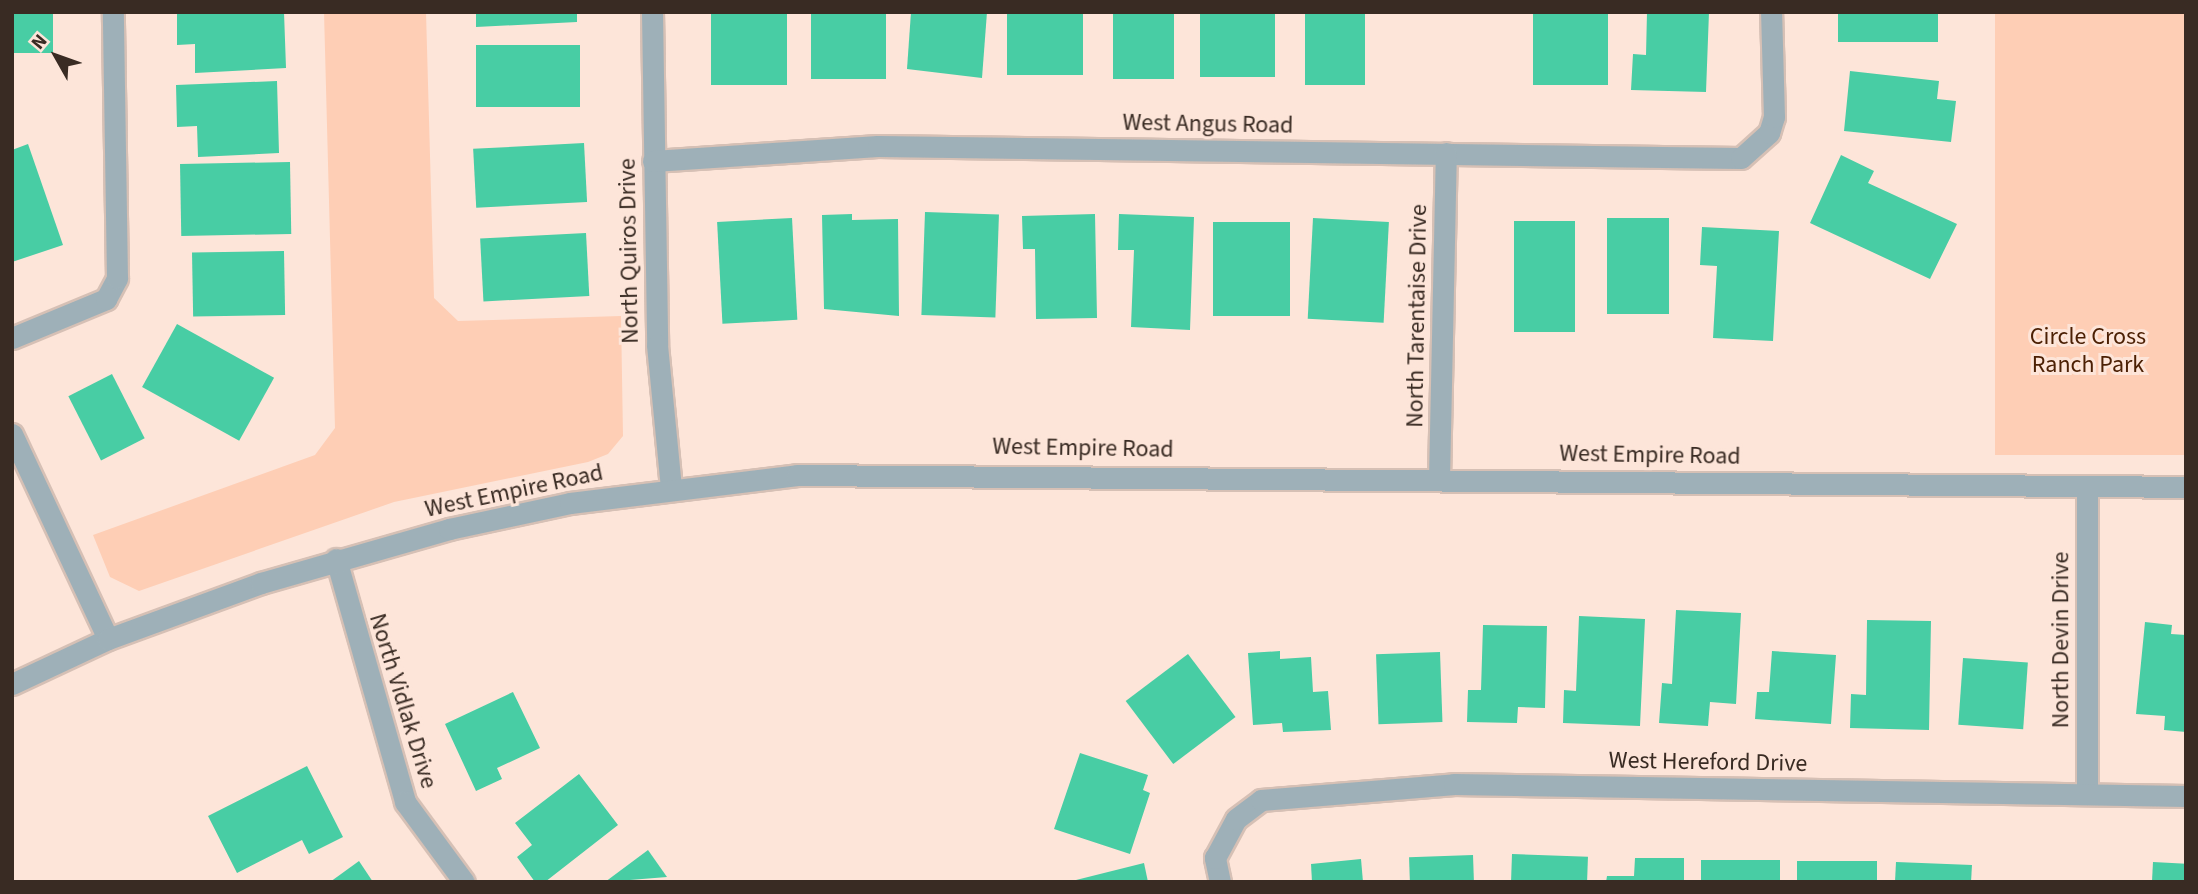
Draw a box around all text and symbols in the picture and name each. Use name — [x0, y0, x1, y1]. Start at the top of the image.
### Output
north arrow — [21, 21, 91, 91]
text: N — [25, 29, 54, 56]
street label: West Angus Road — [1122, 108, 1294, 140]
street label: North Quiros Drive — [613, 158, 645, 344]
street label: North Tarentaise Drive — [1401, 204, 1433, 428]
park label: Circle Cross Ranch Park — [2030, 323, 2146, 379]
street label: West Empire Road — [992, 432, 1174, 464]
street label: West Empire Road — [1559, 439, 1741, 471]
street label: West Empire Road — [422, 458, 606, 524]
street label: North Devin Drive — [2047, 552, 2075, 728]
street label: North Vidlak Drive — [363, 610, 443, 792]
street label: West Hereford Drive — [1608, 746, 1808, 778]

